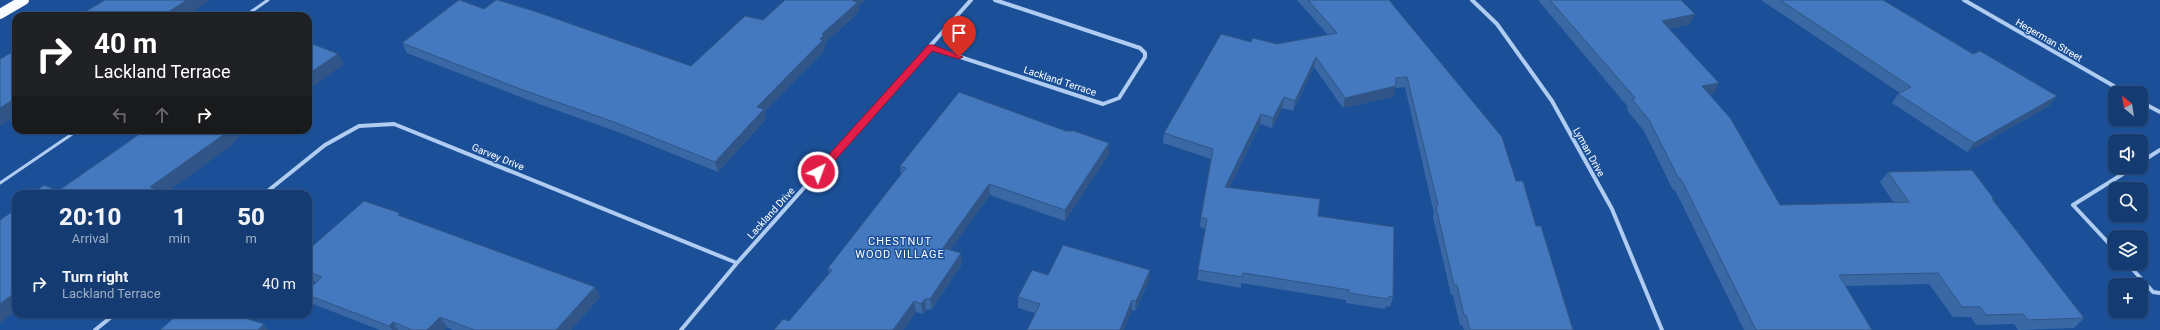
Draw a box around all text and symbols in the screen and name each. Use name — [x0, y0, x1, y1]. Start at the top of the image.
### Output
pin — [942, 16, 976, 57]
street label: Hegerman Street — [2014, 16, 2084, 64]
icon: arrive — [948, 22, 970, 44]
text: 40 m — [94, 27, 157, 60]
icon: right — [28, 28, 80, 80]
text: Lackland Terrace — [94, 61, 230, 82]
street label: Lackland Terrace — [1022, 64, 1098, 98]
north arrow — [2108, 86, 2148, 126]
map controls — [2108, 86, 2148, 318]
icon: left — [109, 104, 131, 126]
icon: ahead — [151, 104, 173, 126]
icon: right — [193, 104, 215, 126]
street label: Lyman Drive — [1571, 126, 1607, 178]
button: sound — [2108, 134, 2148, 174]
street label: Garvey Drive — [470, 142, 526, 172]
position arrow — [797, 151, 839, 193]
button: search — [2108, 182, 2148, 222]
street label: Lackland Drive — [745, 185, 797, 241]
text: 20:10 — [59, 203, 121, 231]
text: 1 — [172, 203, 186, 231]
text: 50 — [237, 203, 265, 231]
button: layers — [2108, 230, 2148, 270]
text: Arrival — [72, 231, 109, 246]
text: min — [168, 231, 190, 246]
text: m — [245, 231, 257, 246]
district label: CHESTNUT WOOD VILLAGE — [855, 235, 945, 261]
text: Turn right — [62, 268, 128, 286]
icon: right — [28, 273, 50, 295]
text: 40 m — [262, 275, 296, 293]
button: + — [2108, 278, 2148, 318]
text: Lackland Terrace — [62, 286, 161, 301]

